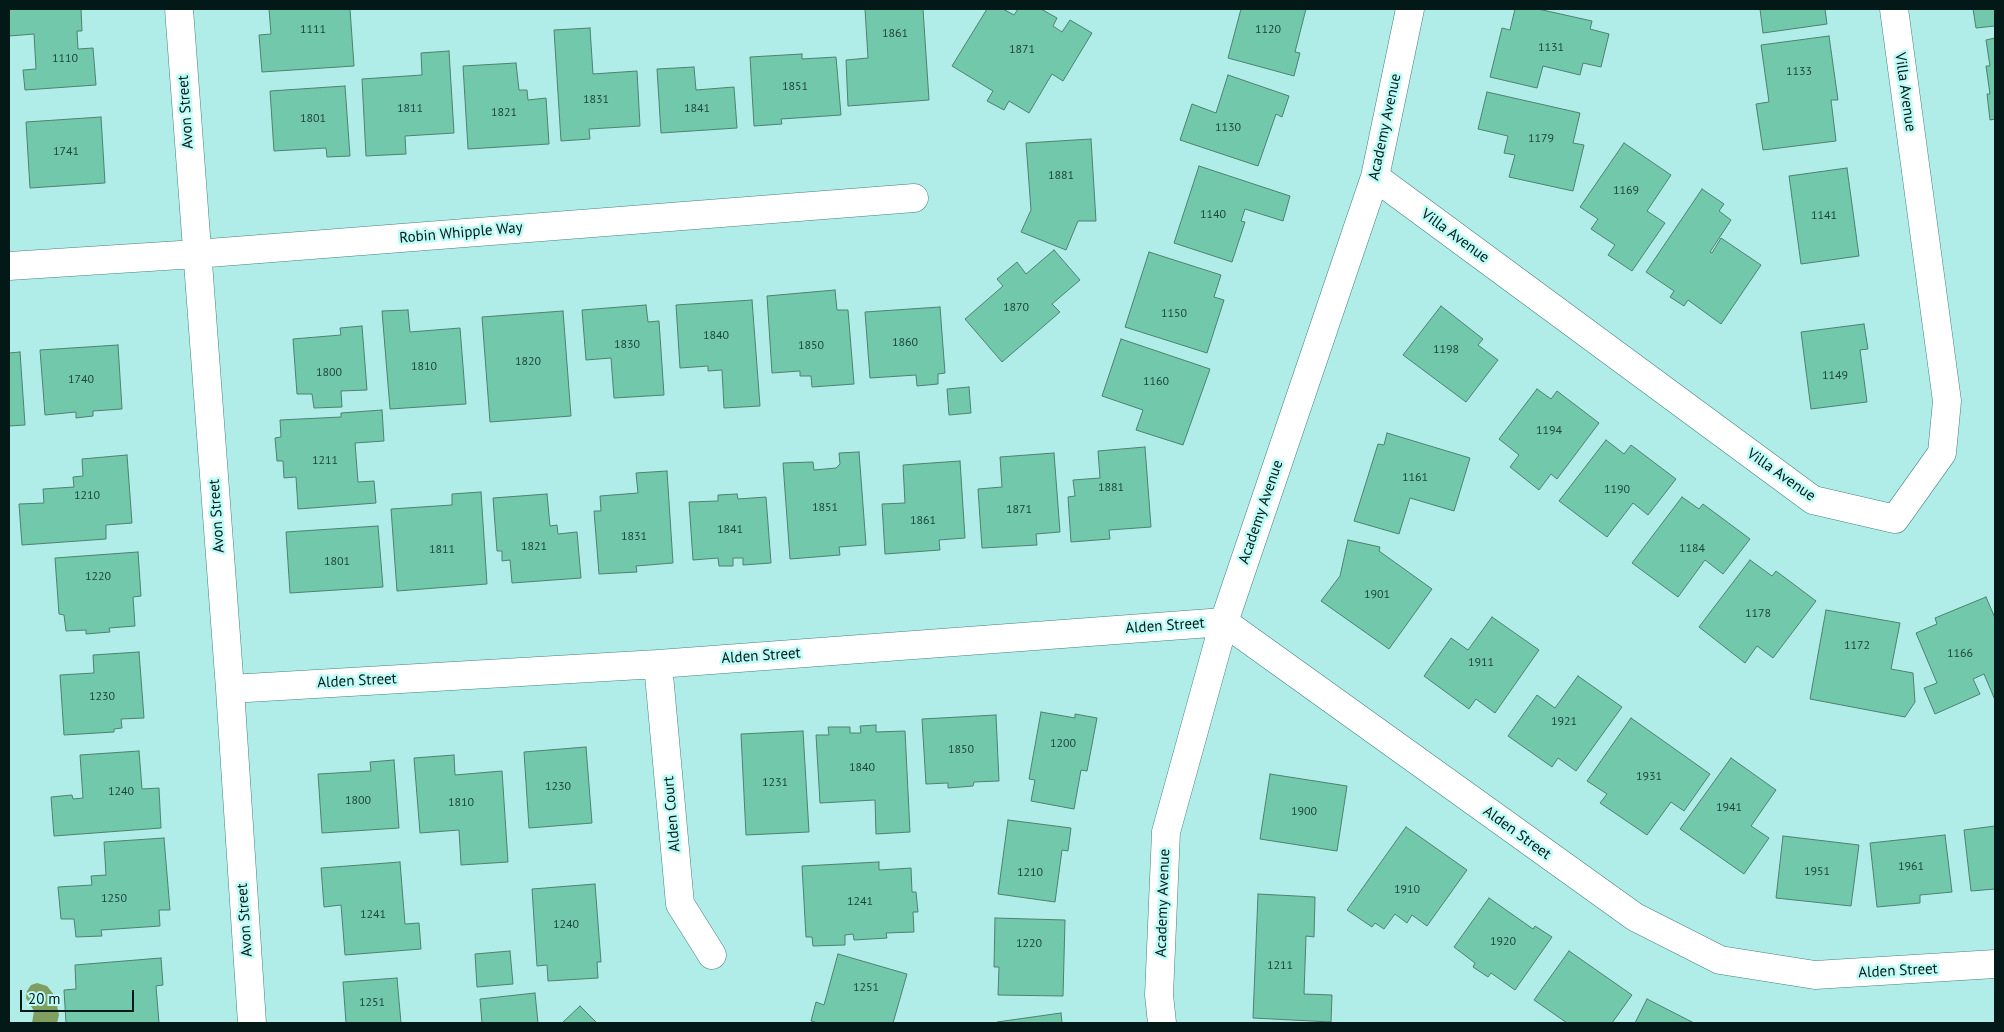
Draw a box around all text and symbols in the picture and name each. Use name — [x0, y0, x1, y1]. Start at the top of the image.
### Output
house number: 1111 — [300, 23, 326, 37]
house number: 1120 — [1255, 23, 1281, 37]
house number: 1861 — [882, 27, 908, 41]
house number: 1131 — [1538, 41, 1564, 55]
house number: 1871 — [1009, 43, 1035, 57]
street label: Villa Avenue — [1891, 51, 1919, 133]
house number: 1110 — [52, 52, 78, 66]
house number: 1133 — [1786, 65, 1812, 79]
street label: Academy Avenue — [1365, 72, 1405, 182]
street label: Avon Street — [174, 75, 198, 149]
house number: 1851 — [782, 80, 808, 94]
house number: 1831 — [583, 93, 609, 107]
house number: 1811 — [397, 102, 423, 116]
house number: 1841 — [684, 102, 710, 116]
house number: 1821 — [491, 106, 517, 120]
house number: 1801 — [300, 112, 326, 126]
house number: 1130 — [1215, 121, 1241, 135]
house number: 1179 — [1528, 132, 1554, 146]
house number: 1741 — [53, 145, 79, 159]
house number: 1881 — [1048, 169, 1074, 183]
house number: 1169 — [1613, 184, 1639, 198]
street label: Villa Avenue — [1418, 205, 1492, 267]
house number: 1140 — [1200, 208, 1226, 222]
house number: 1141 — [1811, 209, 1837, 223]
street label: Robin Whipple Way — [399, 219, 523, 247]
house number: 1870 — [1003, 301, 1029, 315]
house number: 1150 — [1161, 307, 1187, 321]
house number: 1840 — [703, 329, 729, 343]
house number: 1860 — [892, 336, 918, 350]
house number: 1830 — [614, 338, 640, 352]
house number: 1850 — [798, 339, 824, 353]
house number: 1198 — [1433, 343, 1459, 357]
house number: 1820 — [515, 355, 541, 369]
house number: 1810 — [411, 360, 437, 374]
house number: 1800 — [316, 366, 342, 380]
house number: 1149 — [1822, 369, 1848, 383]
house number: 1740 — [68, 373, 94, 387]
house number: 1160 — [1143, 375, 1169, 389]
house number: 1194 — [1536, 424, 1562, 438]
street label: Villa Avenue — [1743, 445, 1819, 505]
house number: 1211 — [312, 454, 338, 468]
street label: Academy Avenue — [1235, 458, 1287, 566]
house number: 1161 — [1402, 471, 1428, 485]
street label: Avon Street — [205, 479, 229, 553]
house number: 1881 — [1098, 481, 1124, 495]
house number: 1190 — [1604, 483, 1630, 497]
house number: 1210 — [74, 489, 100, 503]
house number: 1851 — [812, 501, 838, 515]
house number: 1871 — [1006, 503, 1032, 517]
house number: 1861 — [910, 514, 936, 528]
house number: 1841 — [717, 523, 743, 537]
house number: 1831 — [621, 530, 647, 544]
house number: 1821 — [521, 540, 547, 554]
house number: 1184 — [1679, 542, 1705, 556]
house number: 1811 — [429, 543, 455, 557]
house number: 1801 — [324, 555, 350, 569]
house number: 1220 — [85, 570, 111, 584]
house number: 1901 — [1364, 588, 1390, 602]
house number: 1178 — [1745, 607, 1771, 621]
street label: Alden Street — [1125, 614, 1205, 638]
house number: 1172 — [1844, 639, 1870, 653]
street label: Alden Street — [721, 644, 801, 668]
house number: 1166 — [1947, 647, 1973, 661]
house number: 1911 — [1468, 656, 1494, 670]
street label: Alden Street — [317, 670, 397, 692]
house number: 1230 — [89, 690, 115, 704]
house number: 1921 — [1551, 715, 1577, 729]
house number: 1200 — [1050, 737, 1076, 751]
house number: 1850 — [948, 743, 974, 757]
house number: 1840 — [849, 761, 875, 775]
house number: 1931 — [1636, 770, 1662, 784]
street label: Alden Court — [660, 775, 684, 853]
house number: 1231 — [762, 776, 788, 790]
house number: 1230 — [545, 780, 571, 794]
house number: 1240 — [108, 785, 134, 799]
house number: 1800 — [345, 794, 371, 808]
house number: 1810 — [448, 796, 474, 810]
house number: 1941 — [1716, 801, 1742, 815]
street label: Alden Street — [1480, 802, 1554, 864]
house number: 1900 — [1291, 805, 1317, 819]
street label: Academy Avenue — [1152, 848, 1174, 958]
house number: 1961 — [1898, 860, 1924, 874]
house number: 1951 — [1804, 865, 1830, 879]
house number: 1210 — [1017, 866, 1043, 880]
street label: Avon Street — [233, 883, 257, 957]
house number: 1910 — [1394, 883, 1420, 897]
house number: 1250 — [101, 892, 127, 906]
house number: 1241 — [847, 895, 873, 909]
house number: 1241 — [360, 908, 386, 922]
house number: 1240 — [553, 918, 579, 932]
house number: 1920 — [1490, 935, 1516, 949]
house number: 1220 — [1016, 937, 1042, 951]
house number: 1211 — [1267, 959, 1293, 973]
street label: Alden Street — [1858, 960, 1938, 982]
scale bar — [22, 980, 136, 1012]
house number: 1251 — [853, 981, 879, 995]
text: 20 m — [28, 989, 61, 1008]
house number: 1251 — [359, 996, 385, 1010]

